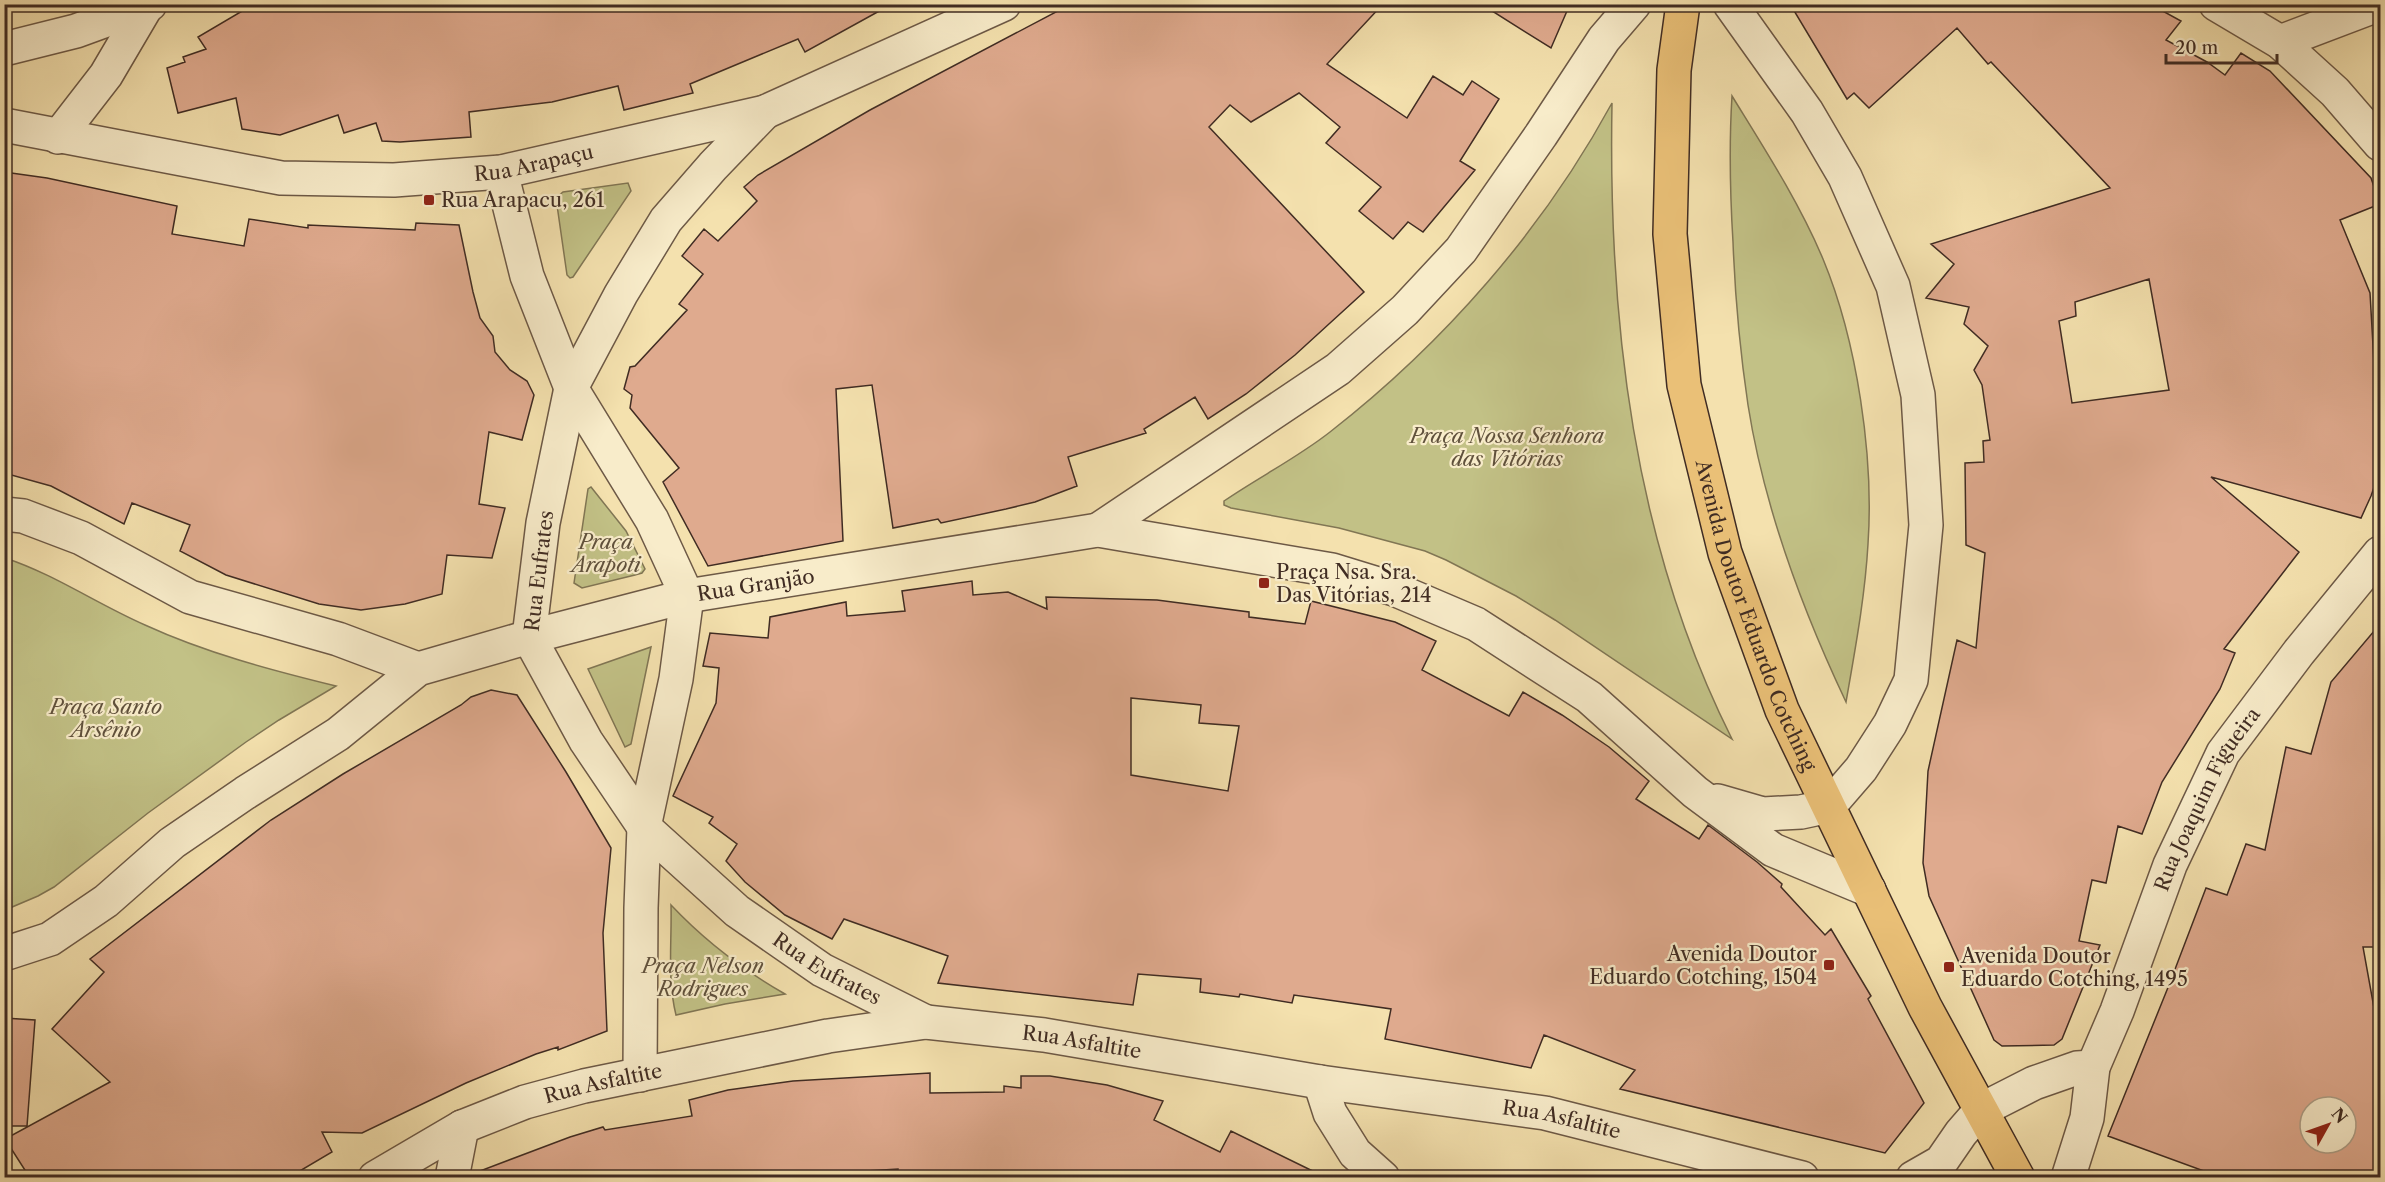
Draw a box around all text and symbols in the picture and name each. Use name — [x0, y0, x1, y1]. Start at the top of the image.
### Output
scale bar — [2166, 27, 2277, 65]
text: 20 m — [2175, 37, 2219, 59]
street label: Rua Arapaçu — [473, 139, 596, 186]
place label: Rua Arapacu, 261 — [441, 188, 605, 212]
marker: Rua Arapacu, 261 — [422, 193, 436, 207]
park label: Praça Nossa Senhora das Vitórias — [1408, 424, 1604, 471]
street label: Avenida Doutor Eduardo Cotching — [1690, 456, 1822, 775]
street label: Rua Eufrates — [520, 509, 558, 633]
park label: Praça Arapoti — [569, 530, 642, 577]
place label: Praça Nsa. Sra. Das Vitórias, 214 — [1276, 560, 1432, 607]
street label: Rua Granjão — [695, 564, 816, 606]
marker: Praça Nsa. Sra. Das Vitórias, 214 — [1257, 576, 1271, 590]
park label: Praça Santo Arsênio — [48, 695, 162, 742]
street label: Rua Joaquim Figueira — [2150, 702, 2265, 894]
street label: Rua Eufrates — [768, 927, 885, 1010]
place label: Avenida Doutor Eduardo Cotching, 1504 — [1589, 942, 1818, 989]
place label: Avenida Doutor Eduardo Cotching, 1495 — [1960, 944, 2188, 991]
park label: Praça Nelson Rodrigues — [640, 954, 764, 1001]
marker: Avenida Doutor Eduardo Cotching, 1504 — [1822, 958, 1836, 972]
marker: Avenida Doutor Eduardo Cotching, 1495 — [1942, 960, 1956, 974]
street label: Rua Asfaltite — [1021, 1021, 1143, 1063]
street label: Rua Asfaltite — [541, 1058, 664, 1108]
street label: Rua Asfaltite — [1501, 1095, 1623, 1144]
north arrow — [2298, 1095, 2358, 1155]
text: N — [2327, 1104, 2352, 1127]

